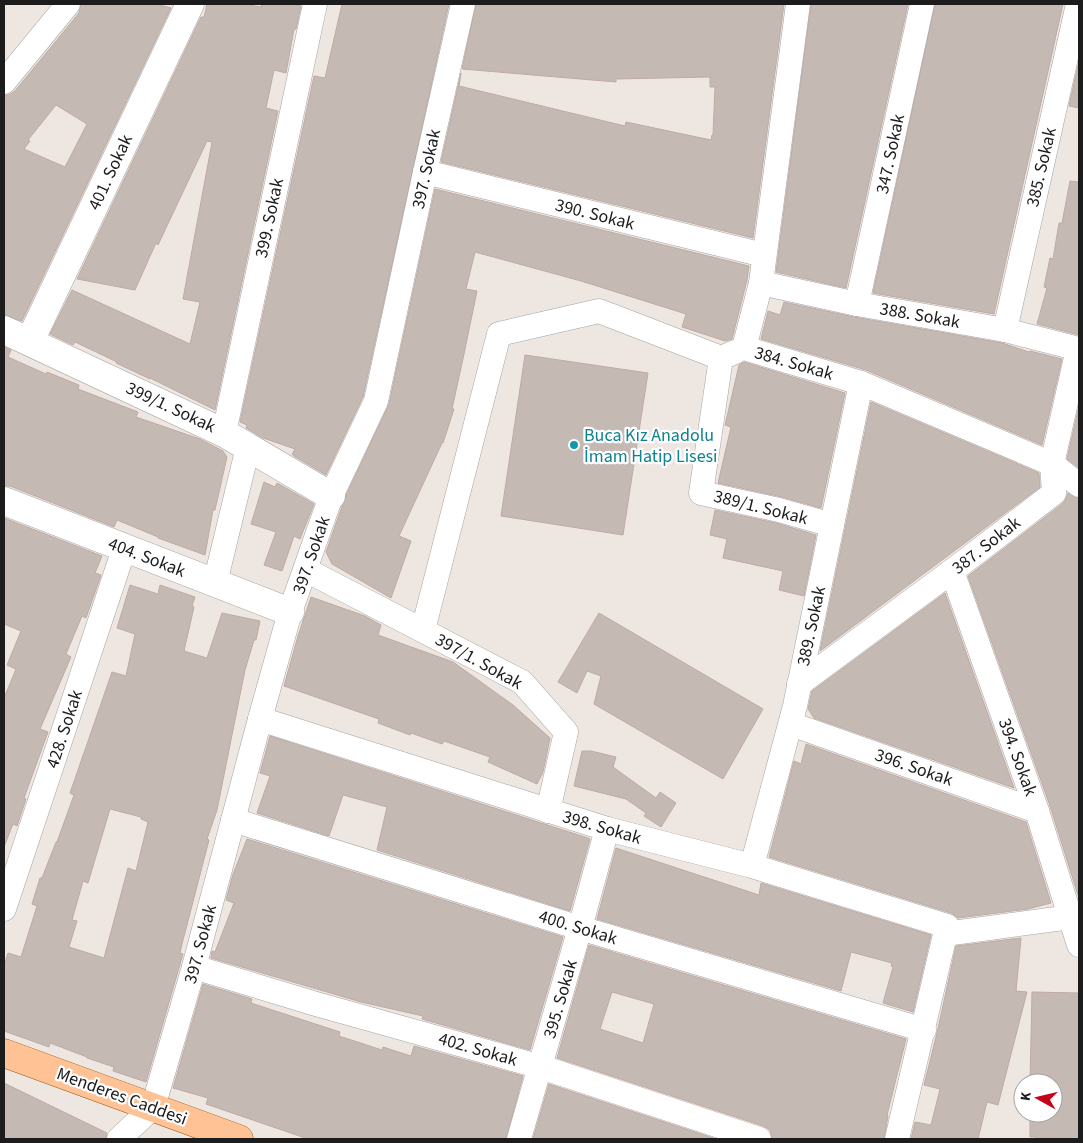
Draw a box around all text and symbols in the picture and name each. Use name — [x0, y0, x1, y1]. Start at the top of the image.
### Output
street label: 347. Sokak — [870, 112, 911, 196]
street label: 385. Sokak — [1020, 125, 1063, 209]
street label: 397. Sokak — [406, 127, 447, 211]
street label: 401. Sokak — [82, 130, 139, 214]
street label: 399. Sokak — [249, 176, 290, 260]
street label: 390. Sokak — [553, 193, 637, 236]
street label: 388. Sokak — [878, 296, 962, 335]
street label: 384. Sokak — [751, 340, 836, 387]
street label: 399/1. Sokak — [122, 376, 220, 439]
place label: Buca Kız Anadolu İmam Hatip Lisesi — [584, 423, 718, 469]
marker: Buca Kız Anadolu İmam Hatip Lisesi — [568, 439, 580, 451]
street label: 389/1. Sokak — [711, 484, 811, 531]
street label: 387. Sokak — [947, 511, 1026, 580]
street label: 397. Sokak — [286, 513, 337, 598]
street label: 404. Sokak — [105, 531, 189, 584]
street label: 389. Sokak — [791, 584, 832, 668]
street label: 397/1. Sokak — [431, 627, 527, 696]
street label: 428. Sokak — [40, 687, 89, 772]
street label: 394. Sokak — [992, 715, 1043, 800]
street label: 396. Sokak — [871, 742, 956, 793]
street label: 398. Sokak — [559, 804, 644, 851]
street label: 397. Sokak — [178, 902, 223, 986]
street label: 400. Sokak — [535, 904, 620, 951]
street label: 395. Sokak — [537, 957, 584, 1042]
street label: 402. Sokak — [435, 1026, 520, 1073]
street label: Menderes Caddesi — [53, 1061, 191, 1132]
north arrow — [1013, 1073, 1063, 1123]
text: K — [1016, 1090, 1037, 1102]

